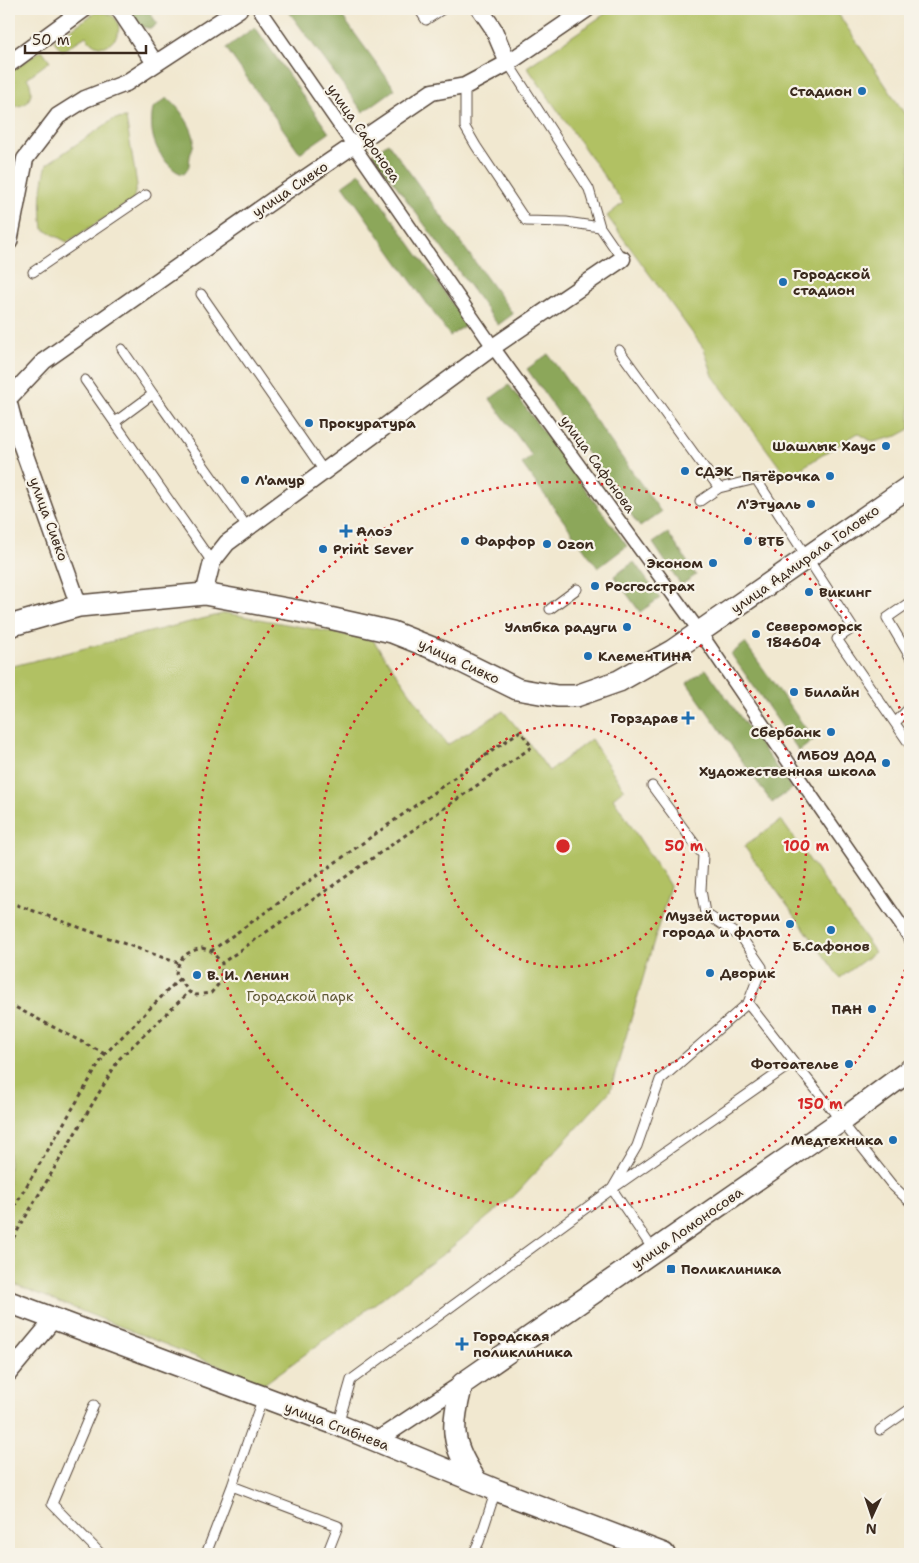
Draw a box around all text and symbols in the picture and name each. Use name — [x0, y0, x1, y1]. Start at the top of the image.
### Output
scale bar — [25, 22, 146, 54]
text: 50 m — [32, 30, 70, 50]
street label: улица Сафонова — [323, 80, 405, 186]
place label: Стадион — [790, 82, 852, 100]
marker: Стадион — [856, 85, 868, 97]
street label: улица Сивко — [249, 157, 331, 221]
place label: Городской стадион — [793, 265, 870, 299]
marker: Городской стадион — [777, 276, 789, 288]
street label: улица Сафонова — [557, 412, 640, 517]
place label: Прокуратура — [319, 414, 416, 432]
marker: Прокуратура — [303, 417, 315, 429]
place label: Шашлык Хаус — [772, 437, 876, 455]
marker: Шашлык Хаус — [880, 440, 892, 452]
place label: СДЭК — [695, 462, 734, 480]
marker: СДЭК — [679, 465, 691, 477]
place label: Пятёрочка — [742, 467, 820, 485]
marker: Пятёрочка — [824, 470, 836, 482]
place label: Л'амур — [255, 471, 305, 489]
marker: Л'амур — [239, 474, 251, 486]
street label: улица Сивко — [26, 475, 72, 563]
place label: Л'Этуаль — [737, 495, 801, 513]
marker: Л'Этуаль — [805, 498, 817, 510]
street label: улица Адмирала Головко — [727, 501, 883, 617]
place label: Алоэ — [356, 522, 392, 540]
marker: Алоэ — [340, 525, 352, 537]
place label: Фарфор — [475, 532, 535, 550]
place label: ВТБ — [758, 532, 784, 550]
marker: Фарфор — [459, 535, 471, 547]
place label: Ozon — [557, 535, 594, 553]
marker: ВТБ — [742, 535, 754, 547]
marker: Ozon — [541, 538, 553, 550]
place label: Print Sever — [333, 540, 414, 558]
marker: Print Sever — [317, 543, 329, 555]
place label: Эконом — [647, 554, 703, 572]
marker: Эконом — [707, 557, 719, 569]
place label: Росгосстрах — [605, 577, 695, 595]
marker: Росгосстрах — [589, 580, 601, 592]
place label: Викинг — [819, 583, 872, 601]
marker: Викинг — [803, 586, 815, 598]
place label: Североморск 184604 — [766, 617, 863, 651]
place label: Улыбка радуги — [505, 618, 617, 636]
marker: Улыбка радуги — [621, 621, 633, 633]
marker: Североморск 184604 — [750, 628, 762, 640]
street label: улица Сивко — [416, 634, 502, 688]
place label: КлеменТИНА — [598, 647, 692, 665]
marker: КлеменТИНА — [582, 650, 594, 662]
place label: Билайн — [804, 683, 860, 701]
marker: Билайн — [788, 686, 800, 698]
place label: Горздрав — [611, 709, 678, 727]
marker: Горздрав — [682, 712, 694, 724]
place label: Сбербанк — [751, 723, 821, 741]
marker: Сбербанк — [825, 726, 837, 738]
place label: МБОУ ДОД Художественная школа — [699, 746, 877, 780]
marker: МБОУ ДОД Художественная школа — [880, 757, 892, 769]
text: 50 m — [665, 836, 704, 856]
text: 100 m — [783, 836, 829, 856]
centre of rings — [554, 837, 572, 855]
place label: Музей истории города и флота — [662, 907, 780, 941]
marker: Музей истории города и флота — [784, 918, 796, 930]
marker: Б.Сафонов — [825, 924, 837, 936]
place label: Б.Сафонов — [792, 937, 870, 955]
place label: Дворик — [720, 964, 776, 982]
place label: В. И. Ленин — [207, 966, 289, 984]
marker: Дворик — [704, 967, 716, 979]
marker: В. И. Ленин — [191, 969, 203, 981]
park label: Городской парк — [247, 987, 354, 1005]
place label: ПАН — [832, 1000, 862, 1018]
marker: ПАН — [866, 1003, 878, 1015]
place label: Фотоателье — [751, 1055, 839, 1073]
marker: Фотоателье — [843, 1058, 855, 1070]
text: 150 m — [797, 1094, 843, 1114]
place label: Медтехника — [791, 1131, 883, 1149]
marker: Медтехника — [887, 1134, 899, 1146]
street label: улица Ломоносова — [628, 1183, 746, 1273]
place label: Поликлиника — [681, 1260, 782, 1278]
marker: Поликлиника — [665, 1263, 677, 1275]
place label: Городская поликлиника — [473, 1327, 573, 1361]
marker: Городская поликлиника — [455, 1337, 469, 1351]
street label: улица Сгибнева — [282, 1398, 392, 1454]
north arrow — [846, 1490, 896, 1540]
text: N — [865, 1520, 877, 1538]

